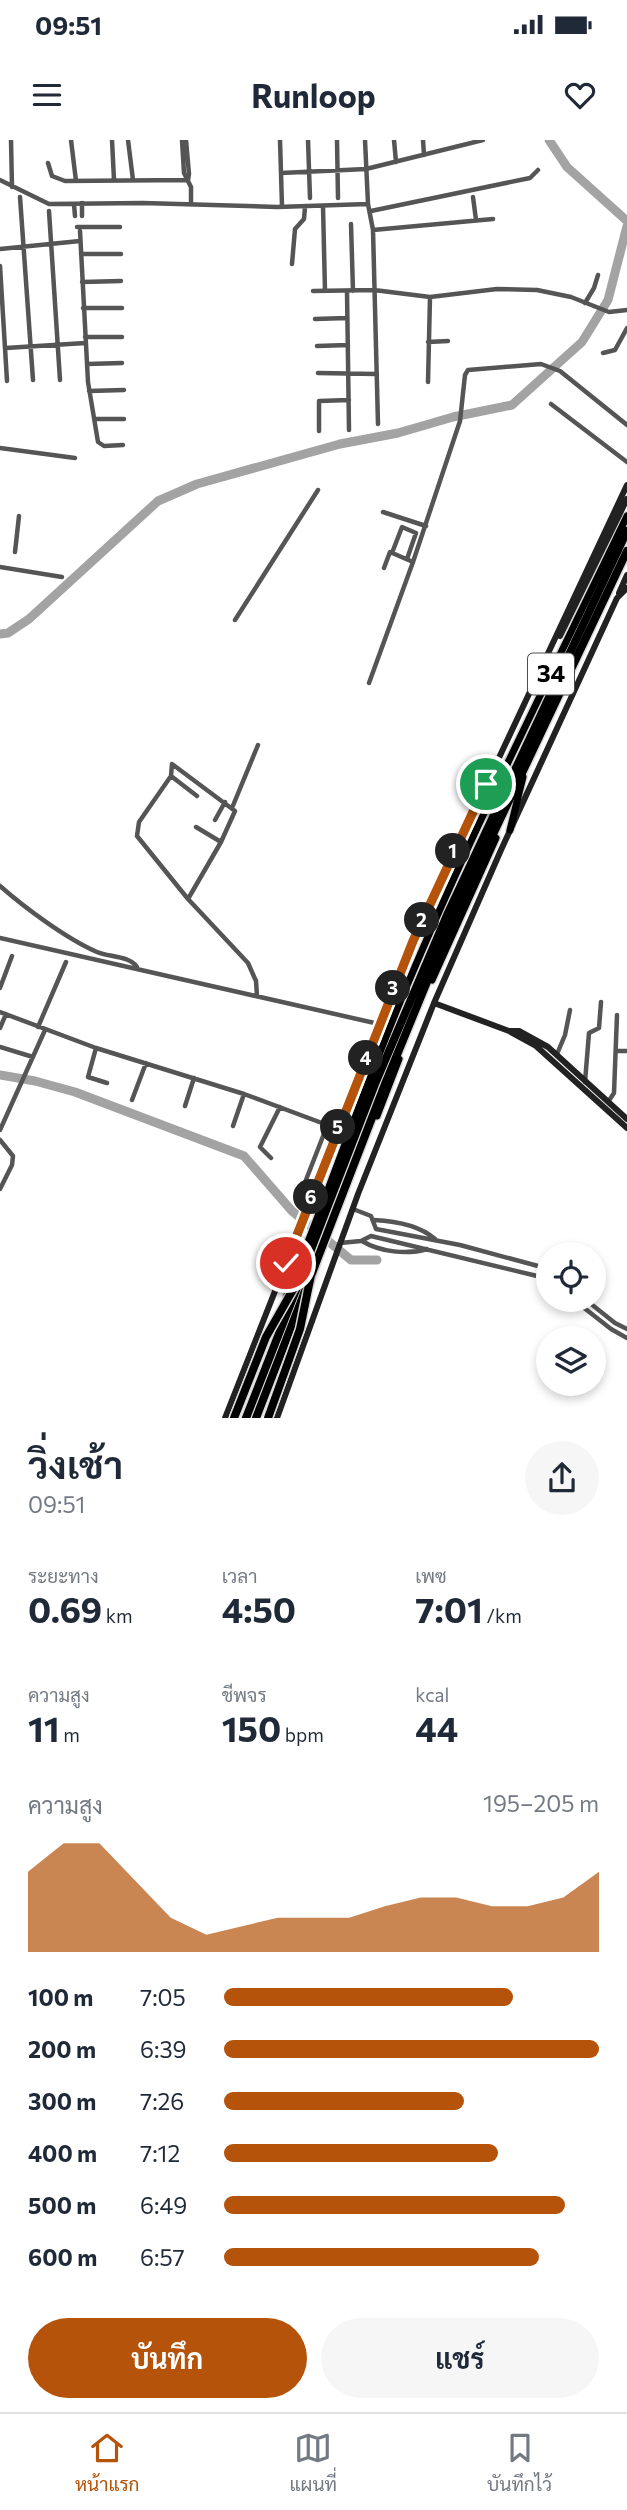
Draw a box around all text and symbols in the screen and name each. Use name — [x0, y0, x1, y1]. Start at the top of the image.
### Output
text: 09:51 — [35, 9, 102, 40]
text: Runloop — [251, 75, 376, 115]
icon: menu — [28, 76, 66, 114]
icon: heart — [561, 76, 599, 114]
road number: 34 — [528, 654, 574, 694]
pin — [456, 754, 516, 814]
icon: arrive — [467, 765, 505, 803]
pin: 1 — [435, 834, 470, 868]
text: 1 — [448, 839, 457, 862]
pin: 2 — [404, 902, 440, 938]
text: 2 — [416, 908, 427, 931]
pin: 3 — [376, 970, 410, 1006]
text: 3 — [387, 976, 398, 999]
pin: 4 — [348, 1040, 384, 1076]
text: 4 — [360, 1046, 371, 1069]
pin: 5 — [320, 1110, 356, 1144]
text: 5 — [332, 1115, 343, 1138]
pin: 6 — [294, 1180, 328, 1214]
text: 6 — [305, 1185, 316, 1208]
pin — [256, 1233, 316, 1293]
map controls — [536, 1242, 606, 1396]
button: locate — [536, 1242, 606, 1312]
icon: check — [267, 1244, 305, 1282]
button: layers — [536, 1326, 606, 1396]
text: วิ่งเช้า — [28, 1440, 123, 1487]
button: share — [525, 1441, 599, 1515]
text: 09:51 — [28, 1490, 85, 1518]
text: ระยะทาง — [28, 1564, 99, 1587]
text: เวลา — [222, 1564, 258, 1587]
text: เพซ — [415, 1564, 447, 1587]
text: 0.69 — [28, 1587, 102, 1630]
text: 4:50 — [222, 1587, 296, 1630]
text: 7:01 — [415, 1587, 483, 1630]
text: km — [102, 1604, 133, 1627]
text: /km — [483, 1604, 522, 1627]
text: ความสูง — [28, 1683, 90, 1706]
text: ชีพจร — [222, 1683, 267, 1706]
text: kcal — [415, 1683, 449, 1706]
text: 11 — [28, 1706, 60, 1749]
text: 150 — [222, 1706, 281, 1749]
text: 44 — [415, 1706, 458, 1749]
text: m — [60, 1723, 80, 1746]
text: bpm — [281, 1723, 324, 1746]
text: 195–205 m — [483, 1789, 599, 1817]
text: ความสูง — [28, 1791, 103, 1819]
text: 100 m — [28, 1983, 93, 2011]
text: 7:05 — [140, 1983, 186, 2011]
text: 200 m — [28, 2035, 96, 2063]
text: 6:39 — [140, 2035, 186, 2063]
text: 300 m — [28, 2087, 96, 2115]
text: 7:26 — [140, 2087, 184, 2115]
text: 400 m — [28, 2139, 97, 2167]
text: 7:12 — [140, 2139, 180, 2167]
text: 500 m — [28, 2191, 96, 2219]
text: 6:49 — [140, 2191, 187, 2219]
text: 600 m — [28, 2243, 97, 2271]
text: 6:57 — [140, 2243, 185, 2271]
button: บันทึก — [28, 2318, 307, 2398]
button: แชร์ — [321, 2318, 599, 2398]
tab: หน้าแรก — [75, 2429, 140, 2495]
tab: แผนที่ — [290, 2429, 337, 2495]
tab: บันทึกไว้ — [487, 2429, 552, 2495]

